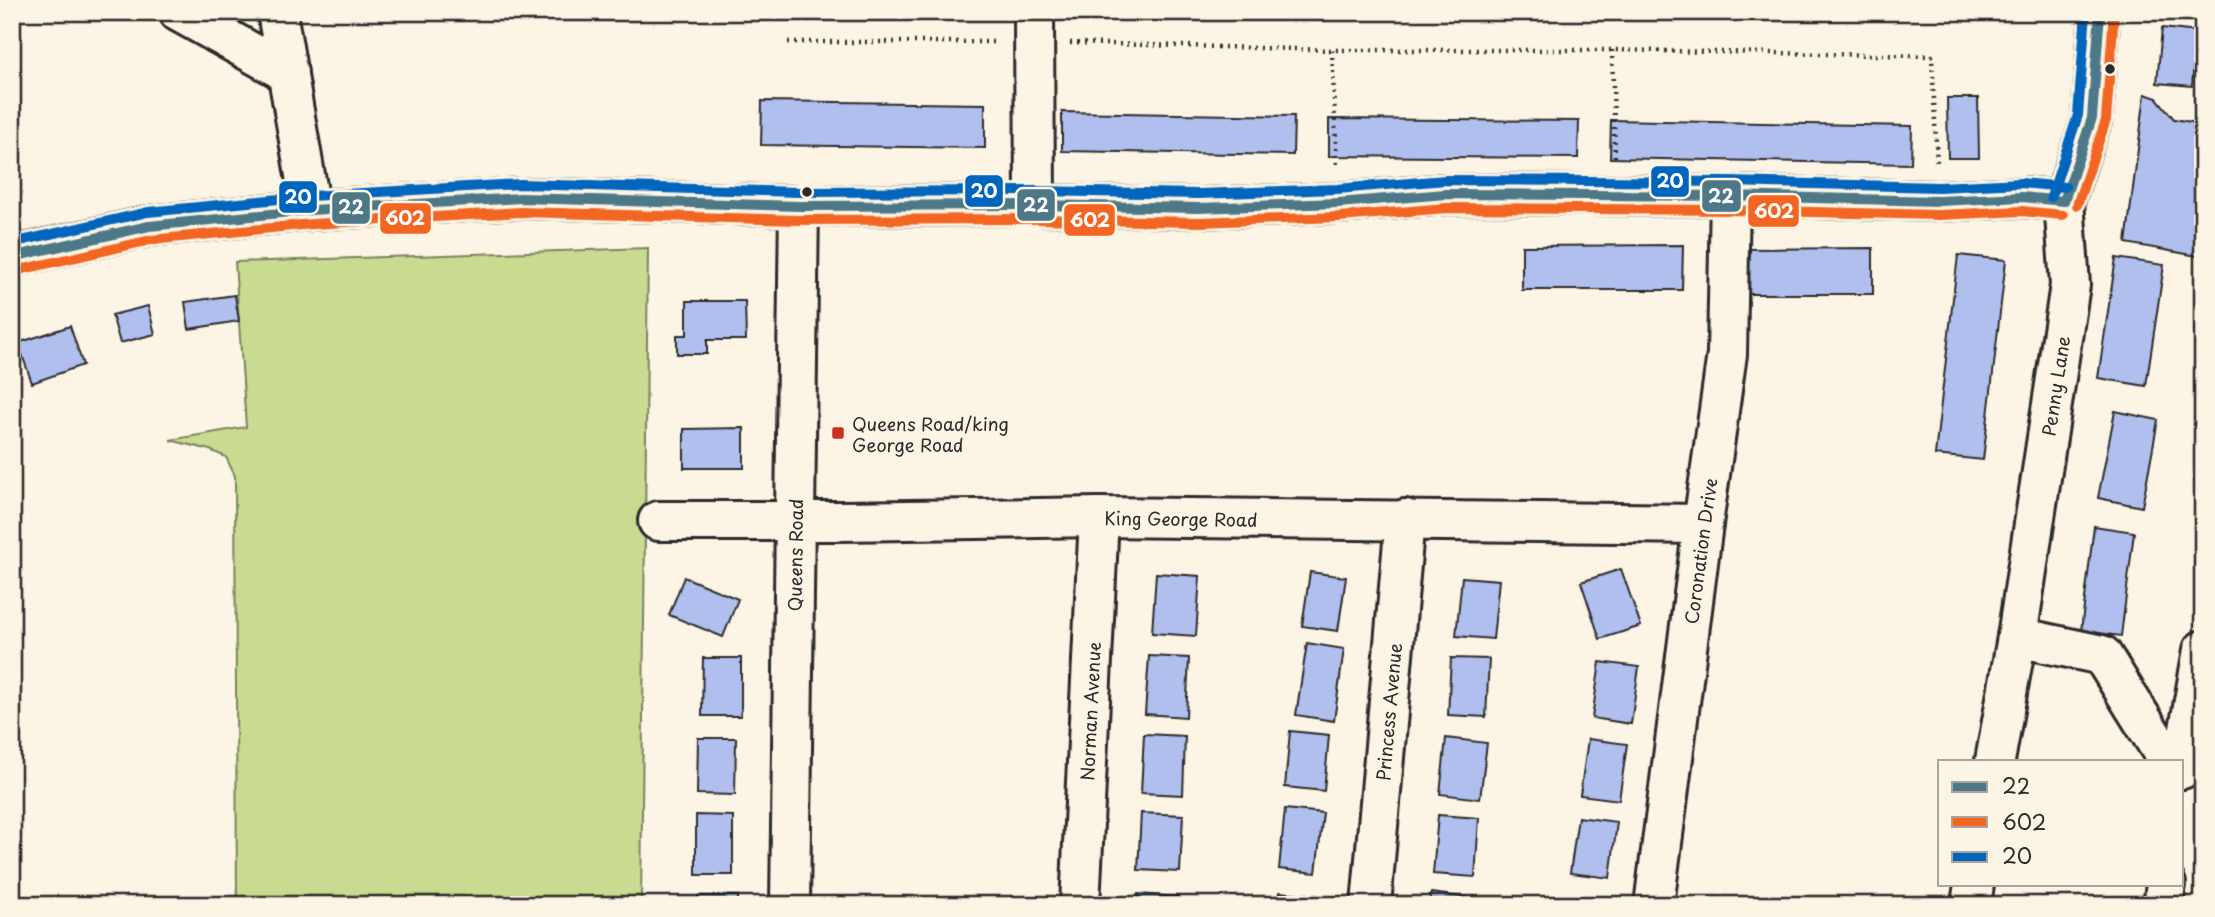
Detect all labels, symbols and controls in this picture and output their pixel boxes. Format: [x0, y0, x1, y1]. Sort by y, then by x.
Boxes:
unlabelled marker [2103, 62, 2117, 76]
line badge: 20 [1650, 165, 1690, 198]
text: 20 [1656, 166, 1684, 194]
line badge: 20 [964, 174, 1004, 208]
text: 20 [970, 176, 998, 204]
line badge: 22 [1701, 179, 1742, 213]
line badge: 20 [278, 180, 318, 214]
text: 22 [1708, 181, 1734, 209]
text: 20 [284, 182, 312, 210]
unlabelled marker [800, 185, 814, 199]
line badge: 22 [1016, 188, 1056, 222]
text: 22 [1023, 190, 1049, 218]
line badge: 22 [331, 191, 371, 225]
text: 22 [338, 192, 364, 220]
line badge: 602 [1747, 194, 1800, 228]
text: 602 [1754, 196, 1794, 224]
line badge: 602 [379, 202, 432, 235]
text: 602 [385, 203, 425, 231]
line badge: 602 [1063, 203, 1116, 237]
text: 602 [1070, 205, 1110, 233]
street label: Penny Lane [2034, 334, 2076, 438]
place label: Queens Road/king George Road [852, 410, 1009, 458]
marker: Queens Road/king George Road [830, 425, 846, 441]
street label: Coronation Drive [1677, 476, 1723, 626]
street label: Queens Road [780, 499, 809, 612]
street label: King George Road [1104, 504, 1258, 532]
street label: Norman Avenue [1073, 641, 1106, 781]
street label: Princess Avenue [1369, 642, 1408, 782]
legend [1938, 760, 2184, 886]
text: 22 [2002, 769, 2030, 801]
text: 602 [2002, 805, 2046, 837]
text: 20 [2002, 839, 2032, 871]

